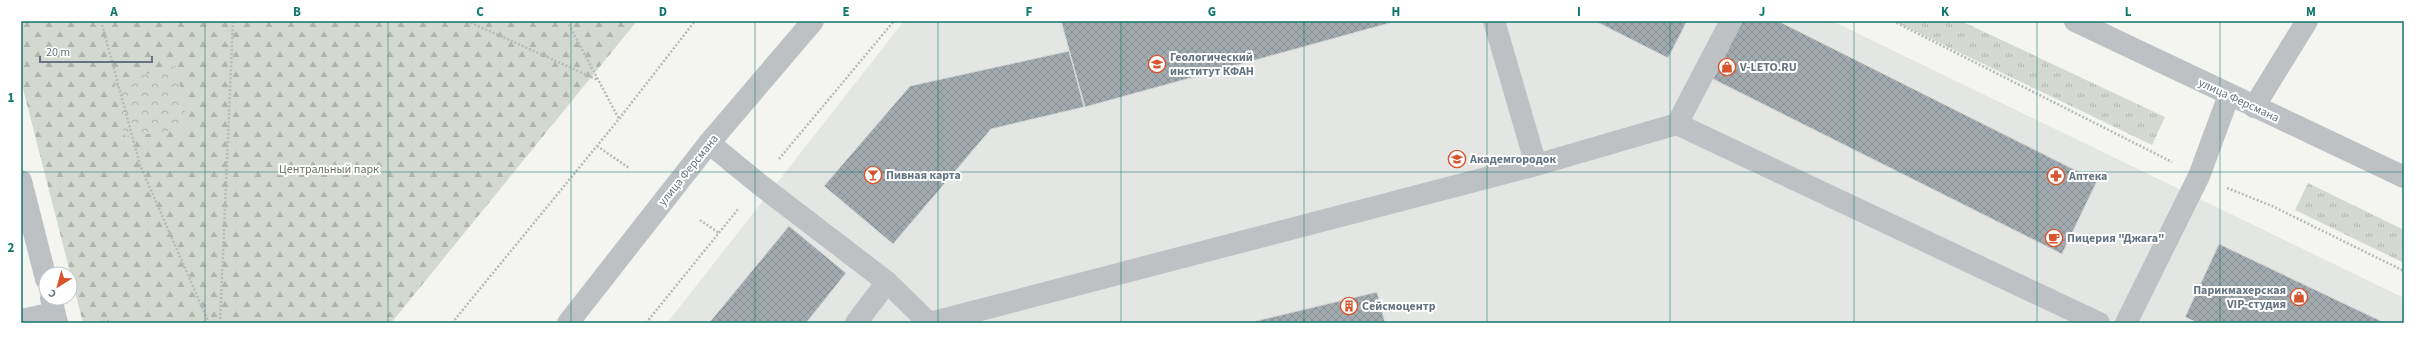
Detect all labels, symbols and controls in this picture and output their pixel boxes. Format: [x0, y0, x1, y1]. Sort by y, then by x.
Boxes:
text: A [109, 3, 118, 21]
text: B [293, 3, 301, 21]
text: C [476, 3, 484, 21]
text: D [659, 3, 667, 21]
text: E [842, 3, 850, 21]
text: F [1026, 3, 1033, 21]
text: G [1208, 3, 1216, 21]
text: H [1392, 3, 1400, 21]
text: I [1577, 3, 1581, 21]
text: J [1759, 3, 1765, 21]
text: K [1941, 3, 1950, 21]
text: L [2125, 3, 2132, 21]
text: M [2306, 3, 2316, 21]
scale bar [40, 38, 152, 64]
text: 20 m [46, 44, 70, 61]
place label: Геологический институт КФАН [1170, 49, 1254, 80]
school or university icon: Геологический институт КФАН [1147, 54, 1167, 74]
shop icon: V-LETO.RU [1717, 57, 1737, 77]
place label: V-LETO.RU [1739, 59, 1797, 76]
street label: улица Ферсмана [2196, 74, 2282, 127]
text: 1 [8, 89, 15, 107]
street label: улица Ферсмана [654, 131, 722, 210]
school or university icon: Академгородок [1447, 149, 1467, 169]
place label: Академгородок [1469, 151, 1556, 168]
park label: Центральный парк [279, 161, 379, 178]
bar icon: Пивная карта [863, 165, 883, 185]
pharmacy icon: Аптека [2046, 166, 2066, 186]
place label: Пивная карта [886, 167, 961, 184]
place label: Аптека [2068, 168, 2107, 185]
cafe icon: Пицерия "Джага" [2044, 228, 2064, 248]
place label: Пицерия "Джага" [2067, 230, 2165, 247]
text: 2 [8, 239, 15, 257]
north arrow [38, 266, 78, 306]
place label: Парикмахерская VIP-студия [2193, 282, 2286, 313]
text: С [45, 285, 59, 302]
shop icon: Парикмахерская VIP-студия [2289, 287, 2309, 307]
building icon: Сейсмоцентр [1339, 296, 1359, 316]
place label: Сейсмоцентр [1362, 298, 1436, 315]

